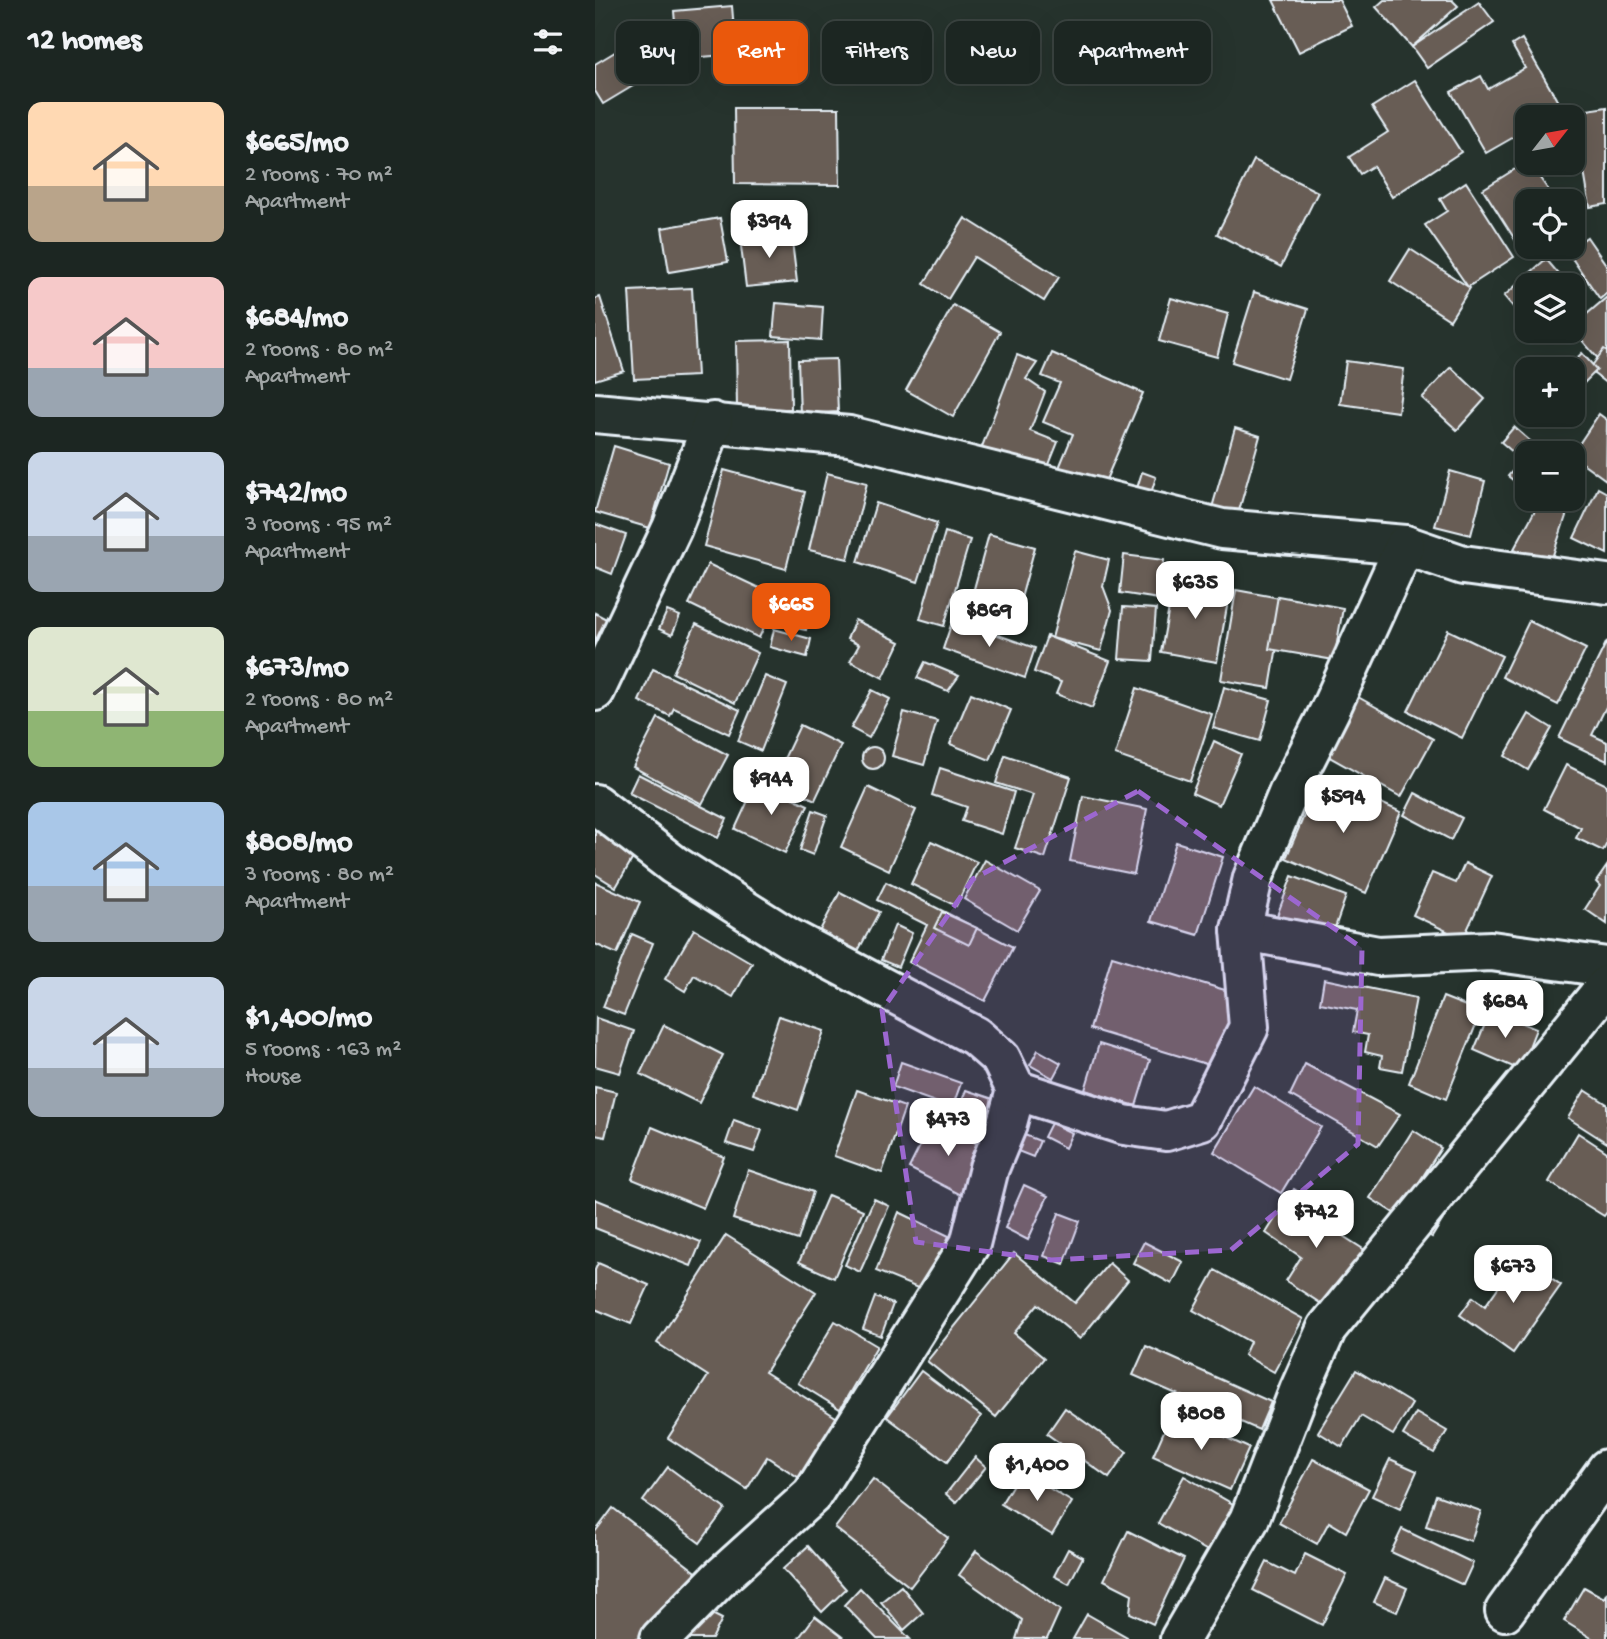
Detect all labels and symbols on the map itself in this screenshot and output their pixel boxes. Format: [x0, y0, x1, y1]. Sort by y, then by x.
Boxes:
north arrow [1515, 105, 1585, 175]
pin: $394 [728, 201, 810, 260]
pin: $635 [1154, 562, 1236, 621]
pin: $665 [750, 584, 832, 643]
pin: $869 [948, 590, 1030, 649]
pin: $944 [730, 758, 812, 817]
pin: $594 [1302, 776, 1384, 835]
pin: $684 [1464, 981, 1546, 1040]
pin: $473 [907, 1098, 989, 1158]
pin: $742 [1275, 1190, 1357, 1250]
pin: $673 [1472, 1246, 1554, 1305]
pin: $808 [1160, 1392, 1242, 1452]
pin: $1,400 [980, 1444, 1094, 1503]

